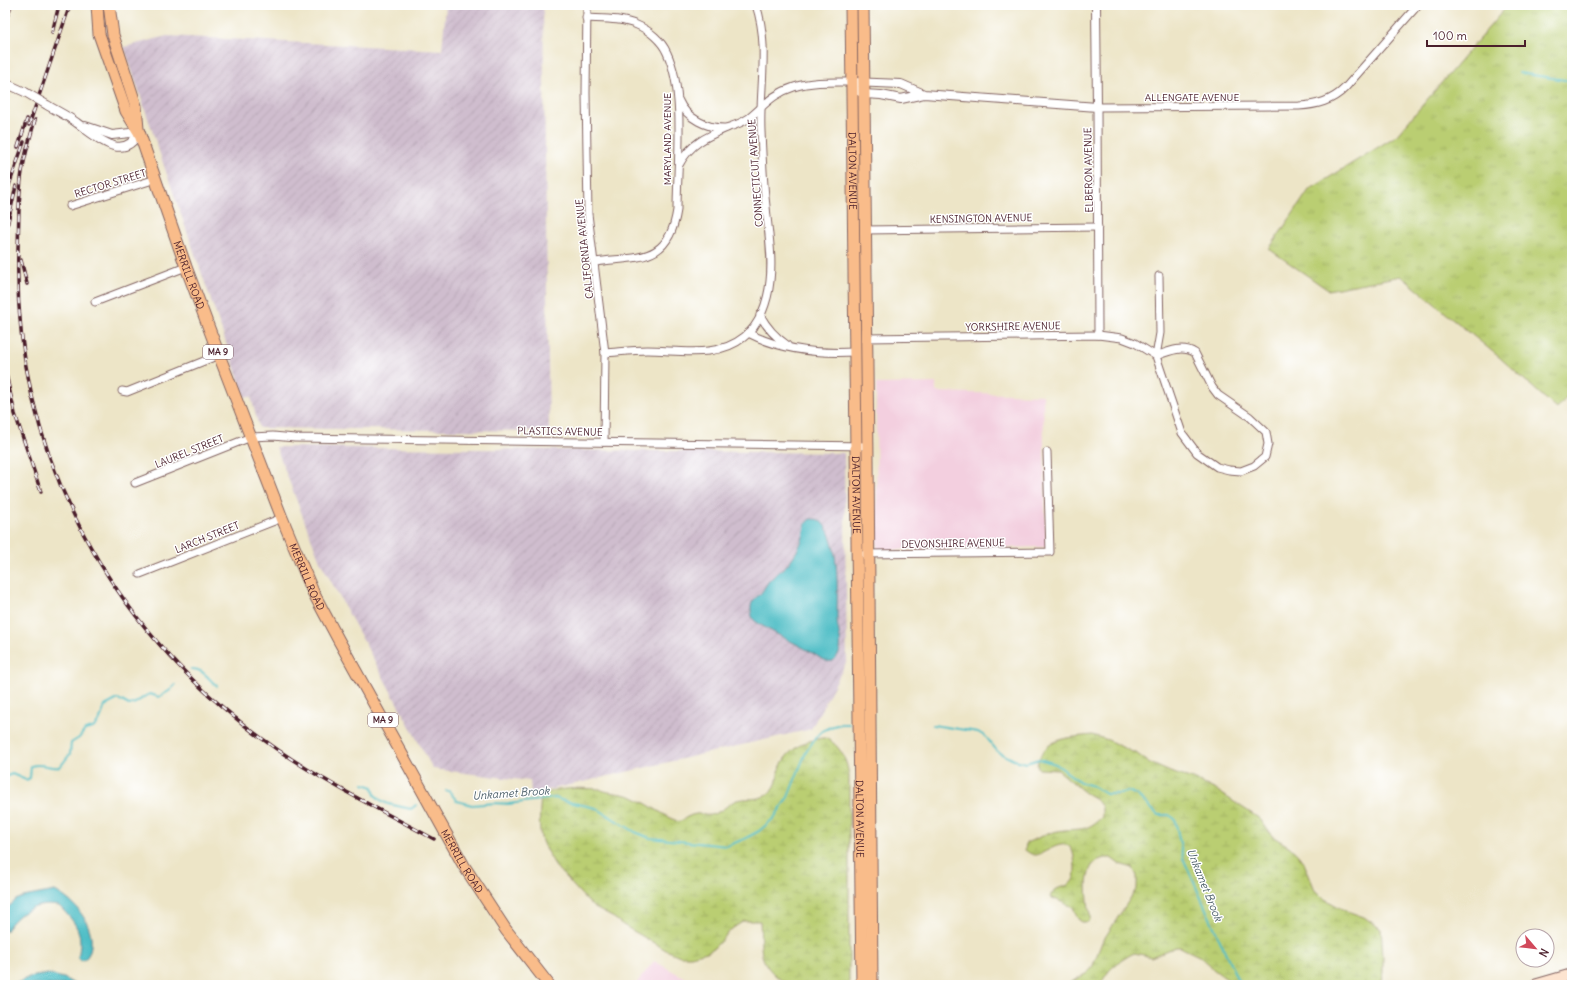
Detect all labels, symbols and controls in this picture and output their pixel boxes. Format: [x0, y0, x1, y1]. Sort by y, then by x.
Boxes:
scale bar [1427, 22, 1525, 48]
text: 100 m [1433, 28, 1467, 43]
street label: ALLENGATE AVENUE [1145, 91, 1239, 104]
street label: MARYLAND AVENUE [661, 93, 674, 185]
street label: CONNECTICUT AVENUE [745, 118, 766, 228]
street label: ELBERON AVENUE [1081, 127, 1096, 213]
street label: DALTON AVENUE [845, 132, 859, 210]
street label: RECTOR STREET [73, 166, 148, 201]
street label: CALIFORNIA AVENUE [573, 198, 596, 300]
street label: KENSINGTON AVENUE [930, 211, 1033, 226]
street label: MERRILL ROAD [170, 239, 207, 311]
street label: YORKSHIRE AVENUE [965, 319, 1061, 334]
road number: MA 9 [203, 345, 233, 359]
street label: PLASTICS AVENUE [517, 424, 603, 439]
street label: LAUREL STREET [153, 432, 225, 471]
street label: DALTON AVENUE [849, 456, 863, 534]
street label: LARCH STREET [173, 519, 241, 556]
street label: DEVONSHIRE AVENUE [901, 536, 1005, 551]
street label: MERRILL ROAD [286, 541, 328, 613]
road number: MA 9 [368, 713, 398, 727]
street label: DALTON AVENUE [853, 780, 867, 858]
water label: Unkamet Brook [472, 783, 551, 803]
street label: MERRILL ROAD [438, 827, 486, 896]
water label: Unkamet Brook [1184, 847, 1226, 925]
north arrow [1515, 928, 1555, 968]
text: N [1536, 946, 1552, 959]

